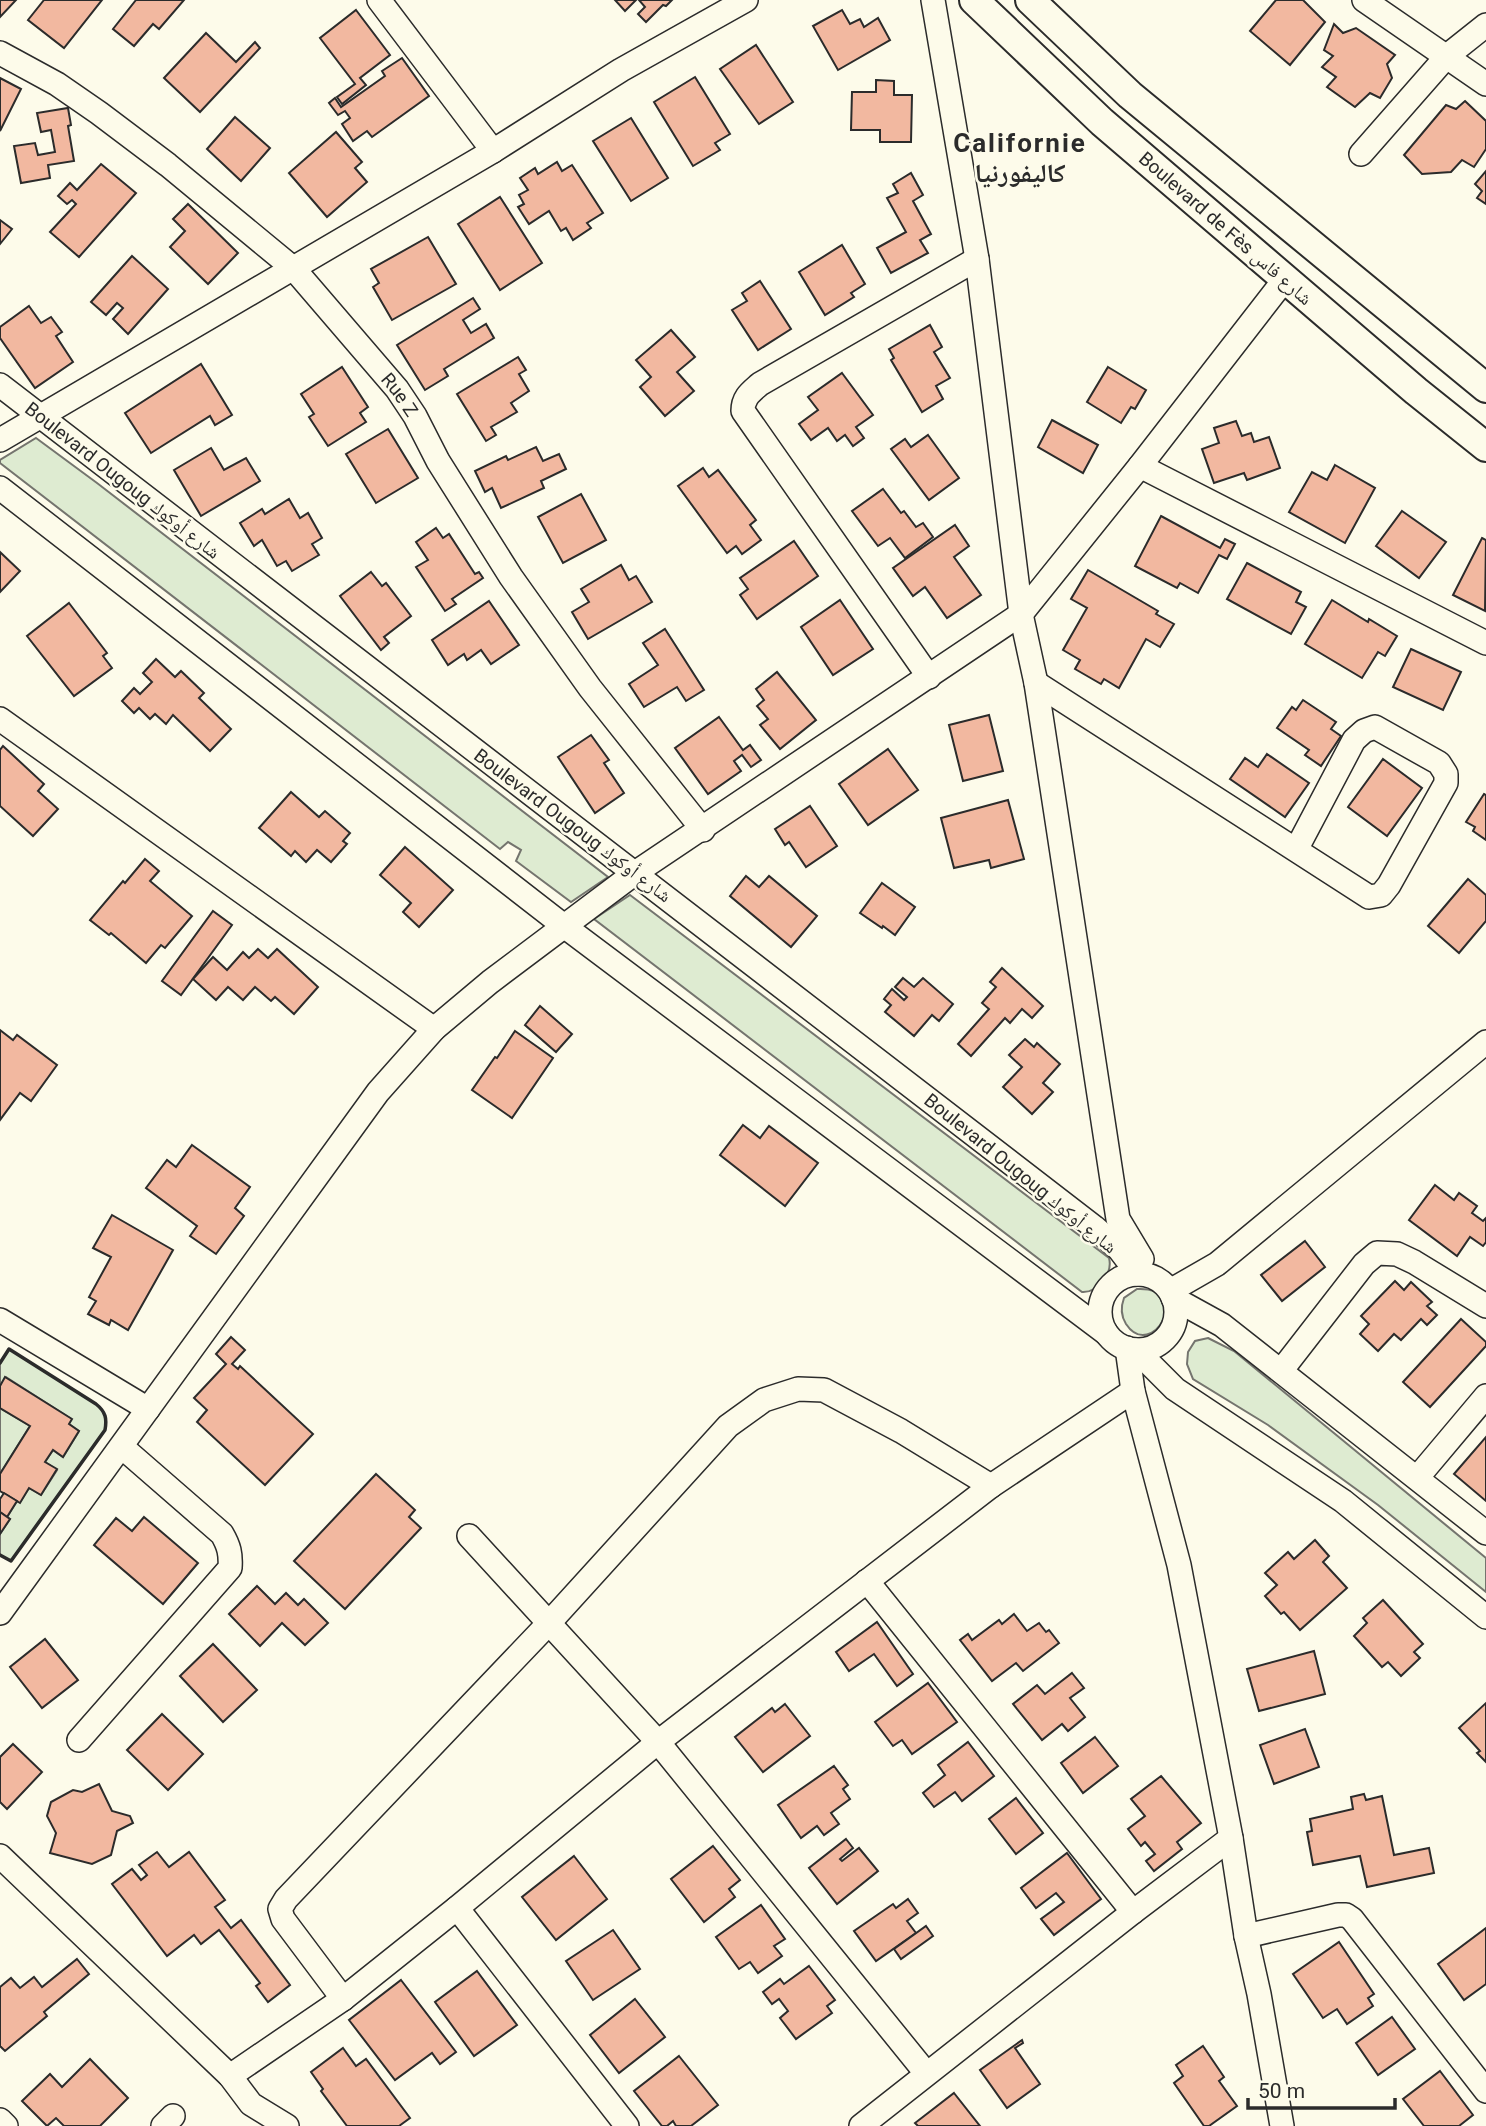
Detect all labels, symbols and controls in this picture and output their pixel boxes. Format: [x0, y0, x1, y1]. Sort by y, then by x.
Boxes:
district label: Californie كاليفورنيا [953, 128, 1087, 188]
street label: Boulevard de Fès شارع فاس [1134, 147, 1317, 310]
street label: Rue Z [376, 368, 423, 421]
street label: Boulevard Ougoug شارع أوكوك [21, 397, 225, 564]
street label: Boulevard Ougoug شارع أوكوك [469, 744, 676, 907]
street label: Boulevard Ougoug شارع أوكوك [920, 1089, 1122, 1258]
scale bar [1248, 2066, 1395, 2110]
text: 50 m [1258, 2079, 1305, 2103]

